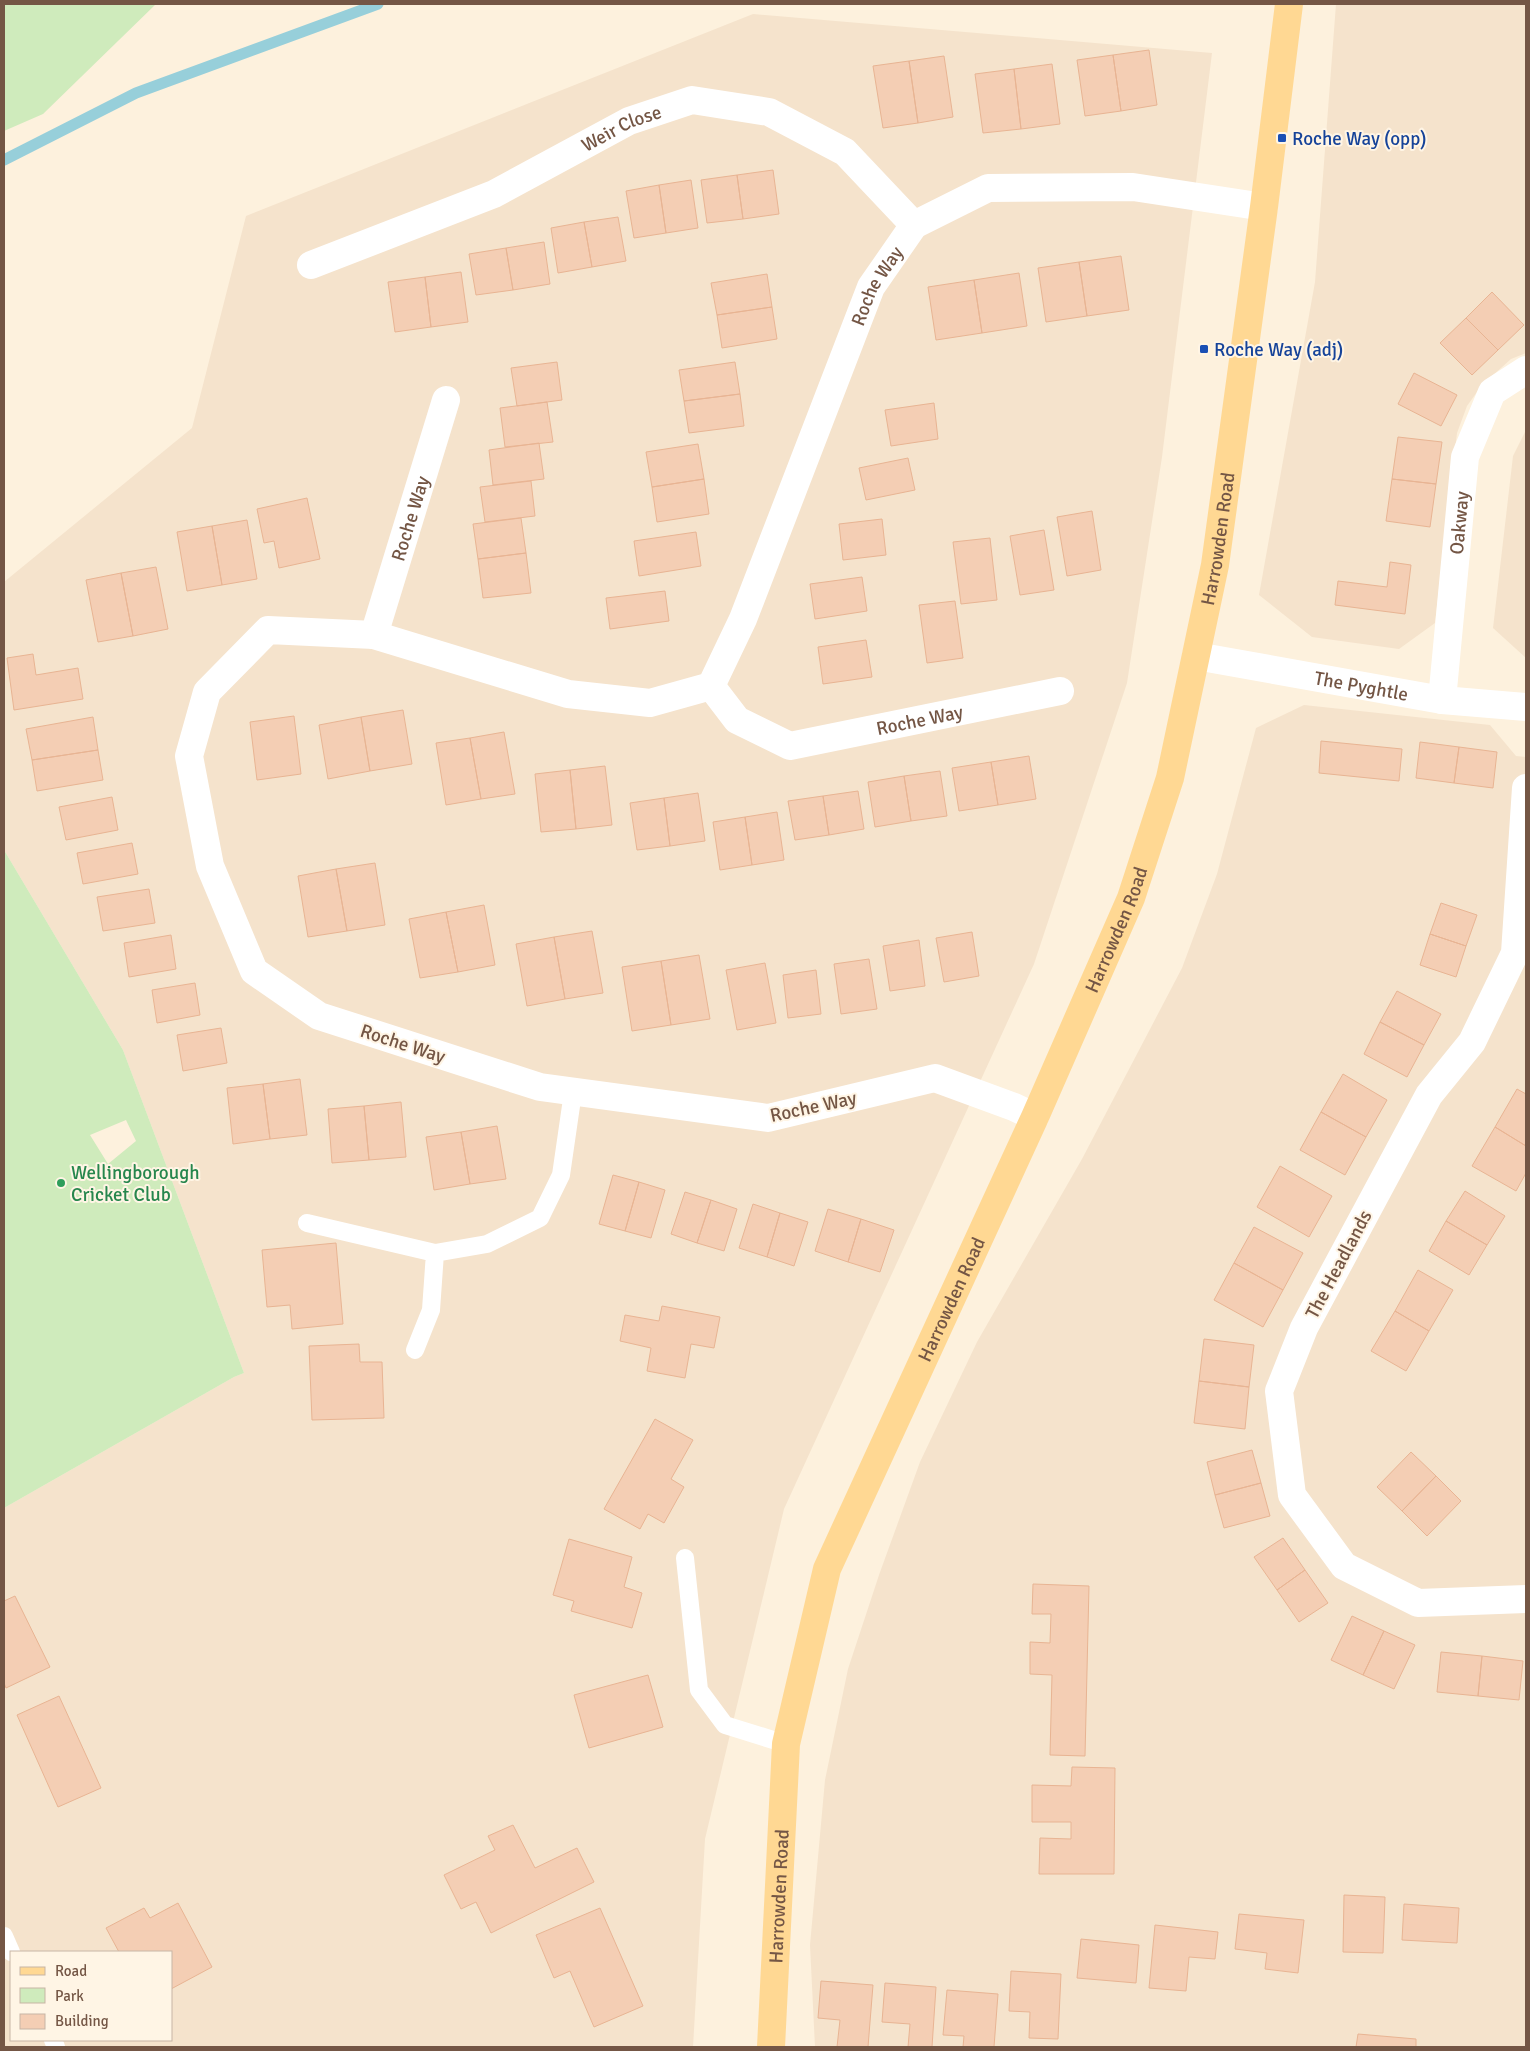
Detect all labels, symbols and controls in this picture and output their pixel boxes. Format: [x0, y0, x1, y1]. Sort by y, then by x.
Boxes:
street label: Weir Close [577, 100, 665, 157]
place label: Roche Way (opp) [1292, 127, 1427, 151]
marker: Roche Way (opp) [1276, 132, 1288, 144]
street label: Roche Way [846, 242, 909, 329]
place label: Roche Way (adj) [1214, 338, 1343, 362]
marker: Roche Way (adj) [1198, 343, 1210, 355]
street label: Harrowden Road [1196, 471, 1241, 608]
street label: Roche Way [386, 473, 435, 564]
street label: Oakway [1445, 490, 1475, 556]
street label: The Pyghtle [1312, 666, 1410, 707]
street label: Roche Way [874, 700, 965, 741]
street label: Harrowden Road [1080, 864, 1153, 997]
street label: Roche Way [357, 1019, 448, 1069]
street label: Roche Way [768, 1086, 859, 1128]
place label: Wellingborough Cricket Club [71, 1161, 200, 1207]
marker: Wellingborough Cricket Club [55, 1177, 67, 1189]
street label: The Headlands [1300, 1206, 1377, 1323]
street label: Harrowden Road [913, 1234, 991, 1366]
street label: Harrowden Road [764, 1829, 795, 1964]
legend [10, 1951, 172, 2041]
text: Road [55, 1962, 87, 1980]
text: Park [55, 1987, 84, 2005]
text: Building [55, 2012, 109, 2030]

